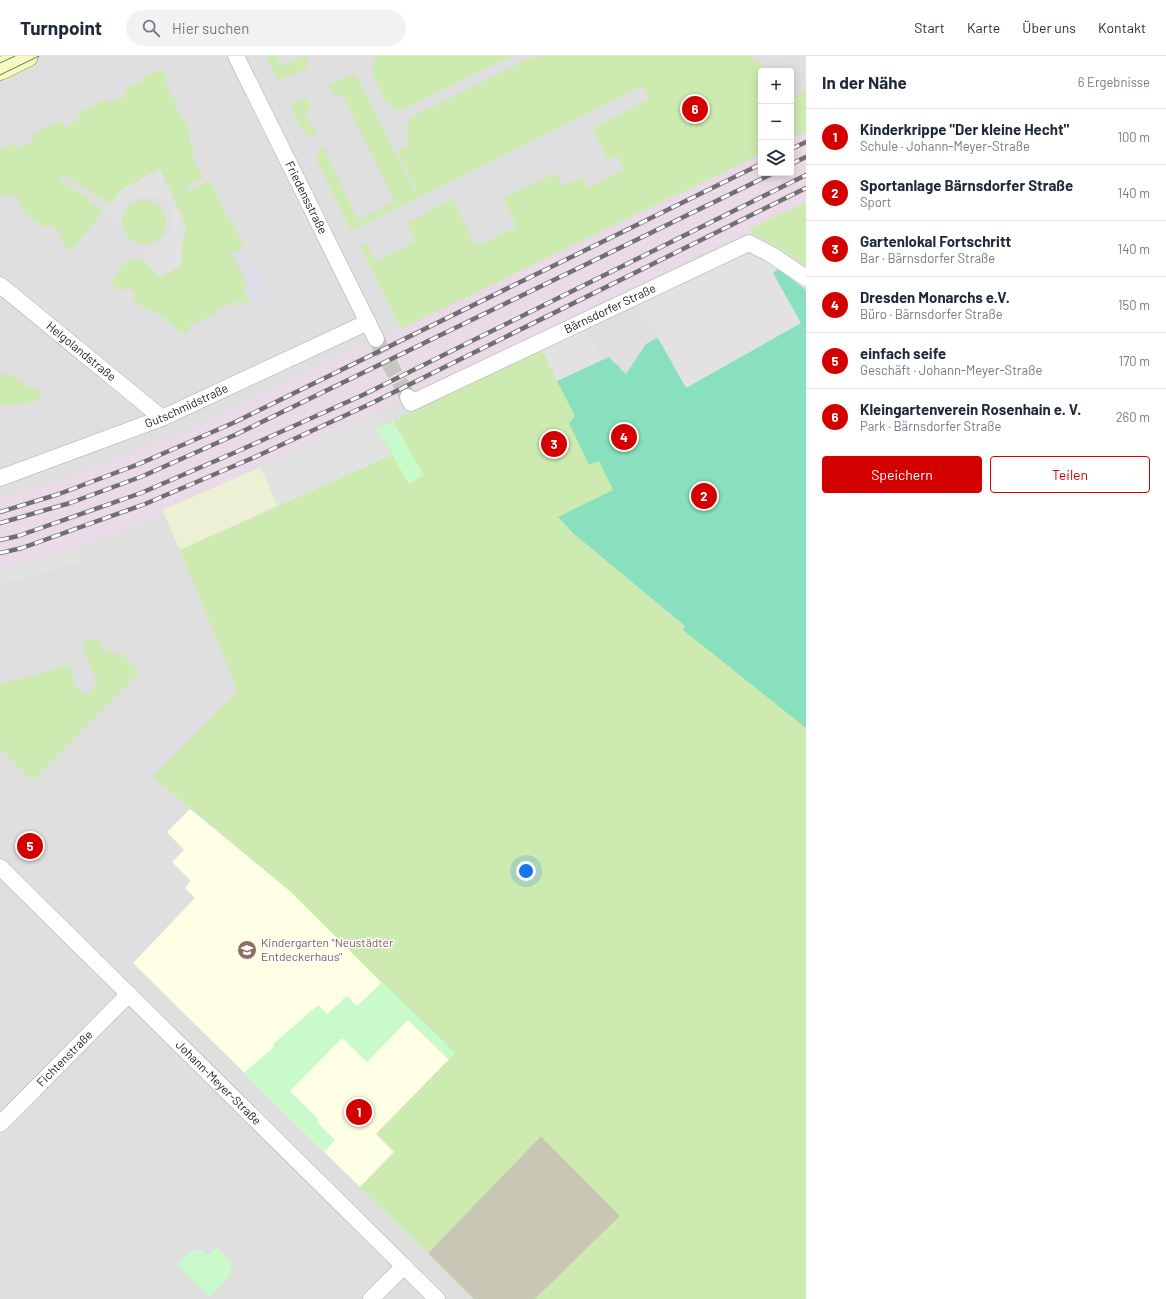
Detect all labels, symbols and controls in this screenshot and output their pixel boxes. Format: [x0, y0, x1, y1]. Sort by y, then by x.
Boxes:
search box [126, 10, 406, 46]
text: Turnpoint [20, 16, 102, 39]
icon: search [140, 17, 162, 39]
text: Hier suchen [172, 19, 249, 37]
text: Start [914, 19, 945, 36]
text: Karte [967, 19, 1000, 36]
text: Über uns [1022, 19, 1076, 36]
text: Kontakt [1098, 19, 1146, 36]
map controls [758, 68, 794, 176]
button: + [758, 68, 794, 104]
text: In der Nähe [822, 72, 907, 92]
text: 6 Ergebnisse [1078, 74, 1150, 90]
pin: 6 [682, 94, 708, 124]
button: − [758, 104, 794, 140]
text: Kinderkrippe "Der kleine Hecht" [860, 120, 1069, 138]
text: 1 [833, 129, 837, 145]
text: 100 m [1117, 129, 1150, 145]
text: Schule · Johann-Meyer-Straße [860, 138, 1030, 154]
button: layers [758, 140, 794, 176]
street label: Friedensstraße [283, 159, 331, 236]
text: Sportanlage Bärnsdorfer Straße [860, 176, 1073, 194]
text: 2 [831, 185, 839, 201]
text: 140 m [1118, 185, 1150, 201]
text: Sport [860, 194, 891, 210]
text: Gartenlokal Fortschritt [860, 232, 1011, 250]
text: 3 [831, 241, 839, 257]
text: 140 m [1118, 241, 1150, 257]
text: Bar · Bärnsdorfer Straße [860, 250, 995, 266]
street label: Bärnsdorfer Straße [562, 280, 658, 336]
text: Dresden Monarchs e.V. [860, 288, 1010, 306]
text: 4 [831, 297, 839, 313]
text: 150 m [1118, 297, 1150, 313]
text: Büro · Bärnsdorfer Straße [860, 306, 1003, 322]
street label: Helgolandstraße [44, 318, 119, 383]
text: einfach seife [860, 344, 946, 362]
text: 5 [831, 353, 839, 369]
text: 170 m [1119, 353, 1150, 369]
text: Geschäft · Johann-Meyer-Straße [860, 362, 1042, 378]
street label: Gutschmidstraße [143, 380, 230, 430]
text: Kleingartenverein Rosenhain e. V. [860, 400, 1081, 418]
text: 6 [832, 409, 838, 425]
text: 260 m [1116, 409, 1150, 425]
text: Park · Bärnsdorfer Straße [860, 418, 1001, 434]
pin: 4 [611, 422, 637, 452]
pin: 3 [541, 429, 567, 459]
button: Speichern [822, 456, 982, 493]
button: Teilen [990, 456, 1150, 493]
pin: 2 [691, 481, 717, 511]
pin: 5 [17, 831, 43, 861]
your location [516, 861, 536, 881]
place label: Kindergarten "Neustädter Entdeckerhaus" [261, 935, 394, 963]
school or university icon: Kindergarten "Neustädter Entdeckerhaus" [236, 939, 258, 961]
street label: Fichtenstraße [33, 1027, 95, 1089]
street label: Johann-Meyer-Straße [173, 1037, 265, 1127]
pin: 1 [346, 1097, 372, 1127]

